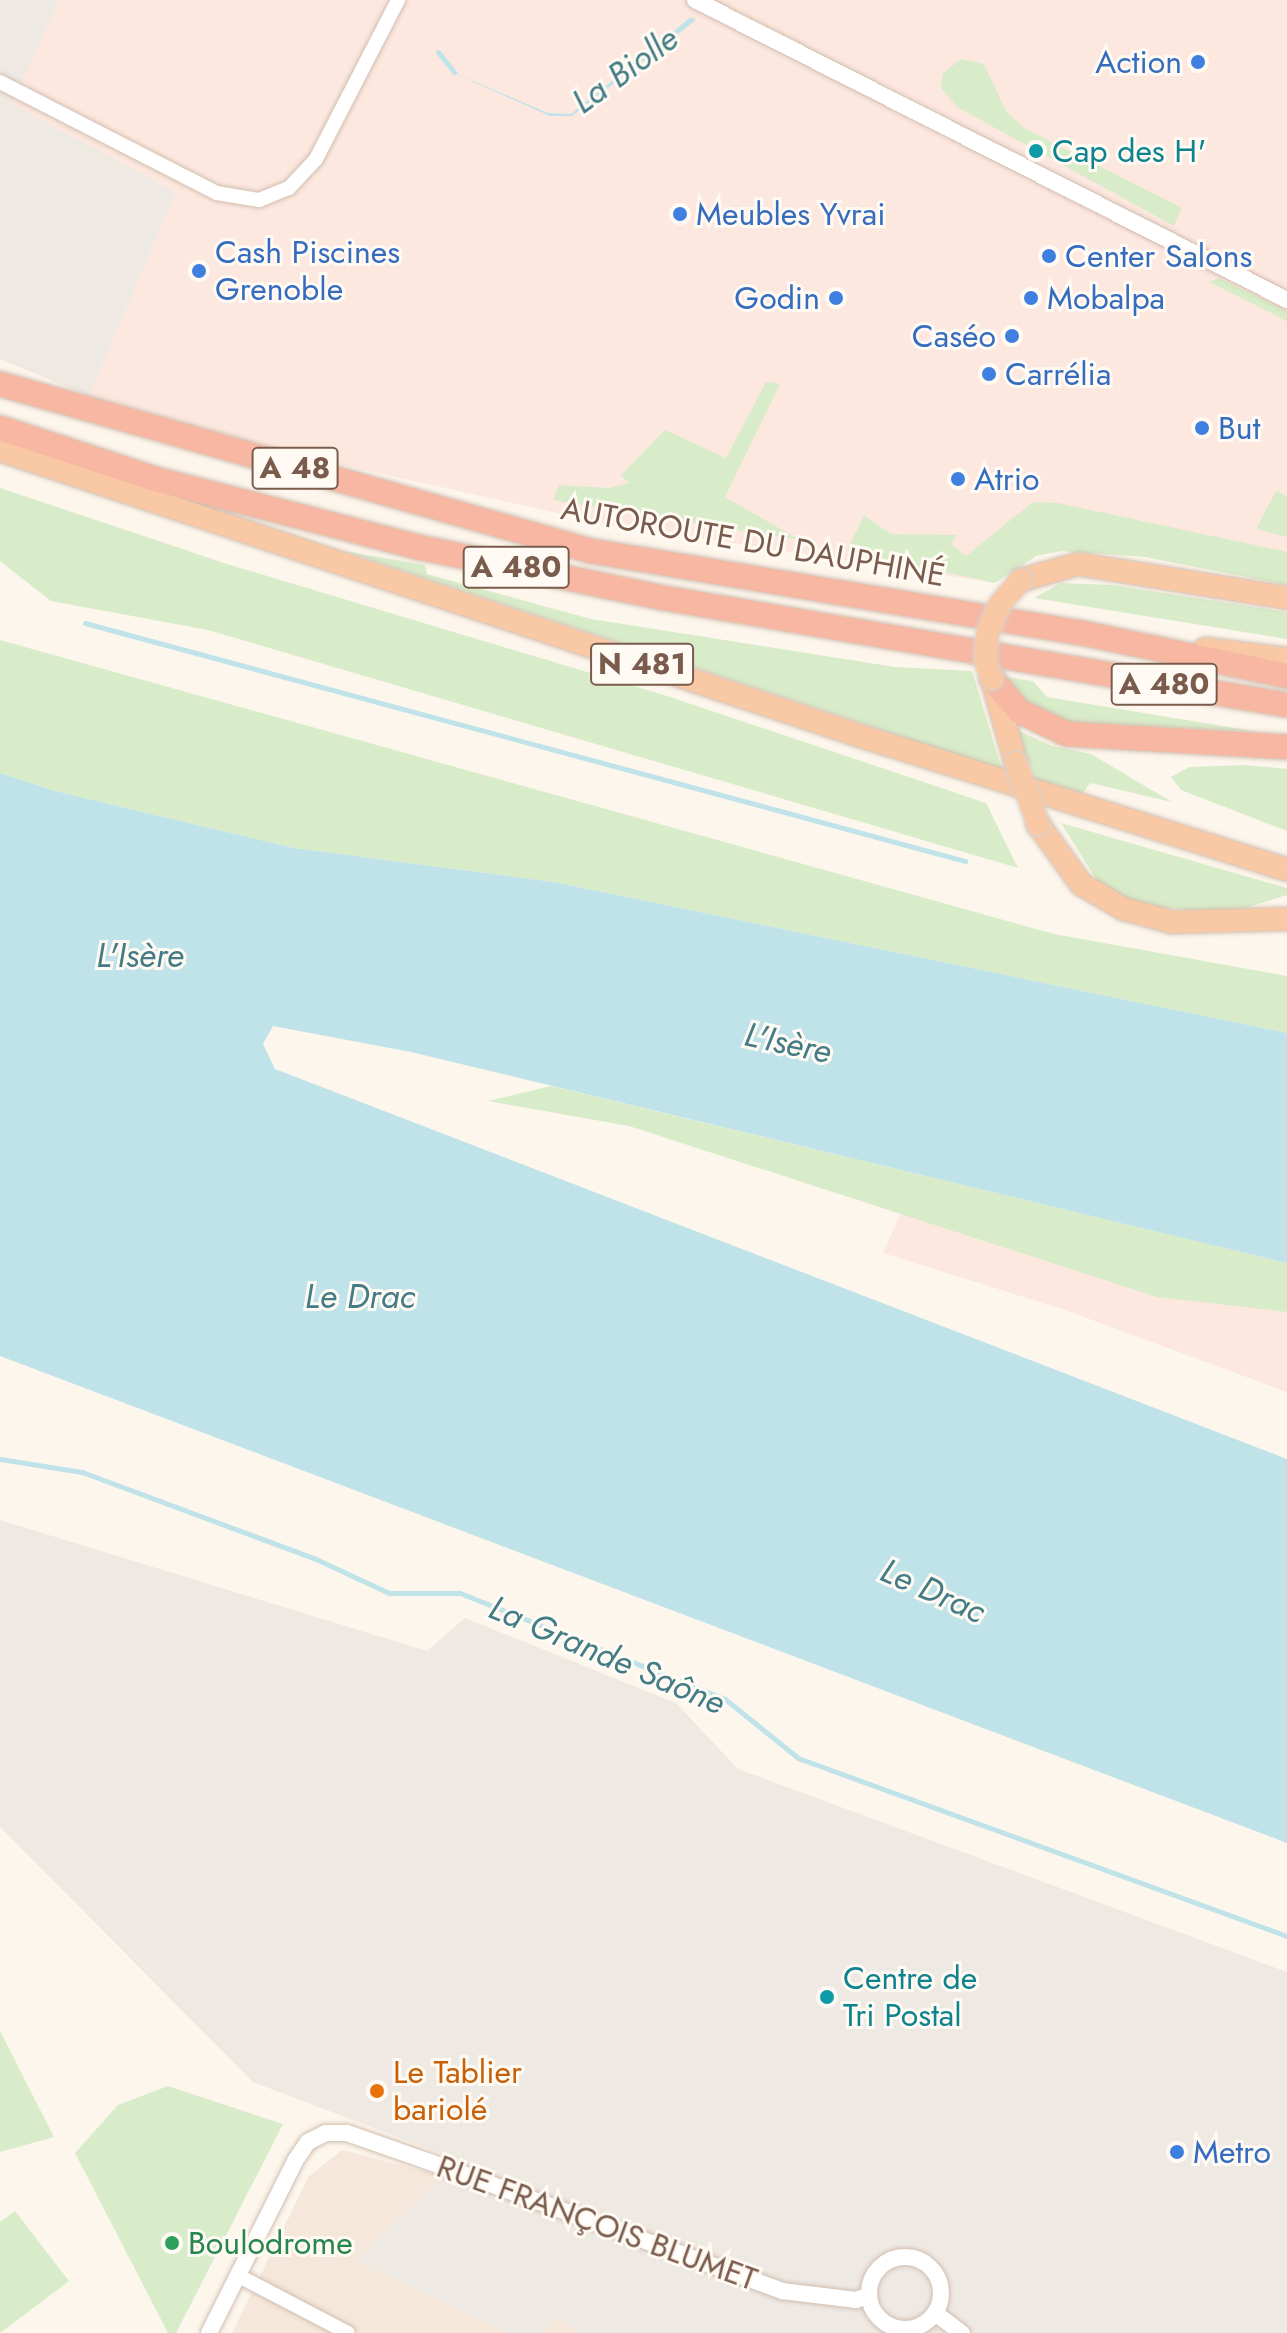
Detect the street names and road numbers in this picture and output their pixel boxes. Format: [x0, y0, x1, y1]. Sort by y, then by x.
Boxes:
road number: A 48 [251, 442, 339, 494]
street label: AUTOROUTE DU DAUPHINÉ [558, 489, 948, 595]
road number: A 480 [462, 541, 570, 593]
road number: N 481 [590, 638, 694, 690]
road number: A 480 [1110, 658, 1218, 710]
street label: RUE FRANÇOIS BLUMET [432, 2147, 762, 2299]

